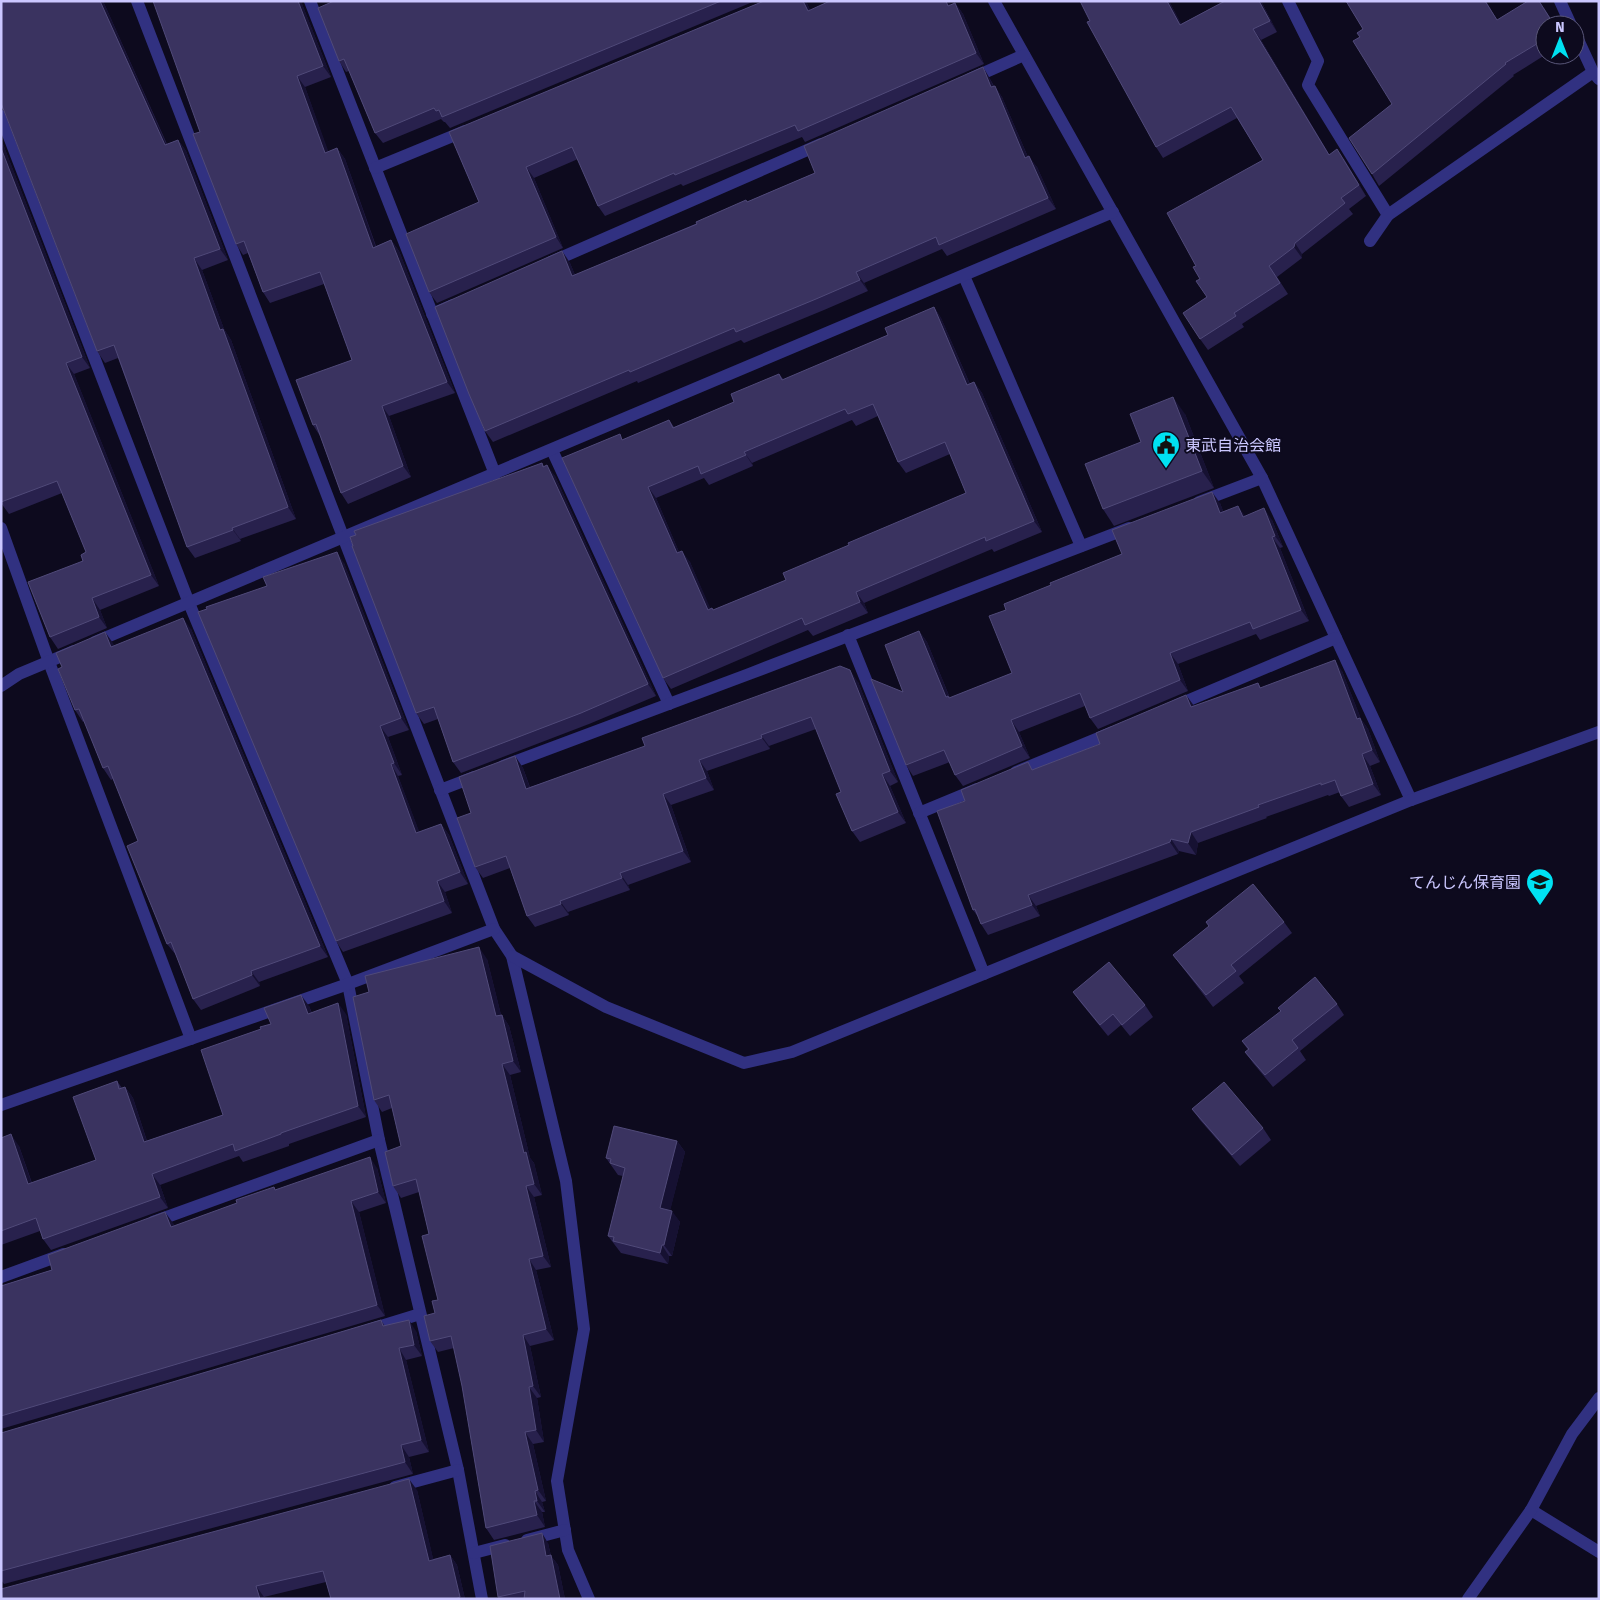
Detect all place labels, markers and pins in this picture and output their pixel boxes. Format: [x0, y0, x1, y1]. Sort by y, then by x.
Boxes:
public building icon: 東武自治会館 [1151, 430, 1181, 469]
place label: 東武自治会館 [1185, 436, 1281, 455]
school or university icon: てんじん保育園 [1525, 867, 1555, 906]
place label: てんじん保育園 [1409, 873, 1521, 892]

